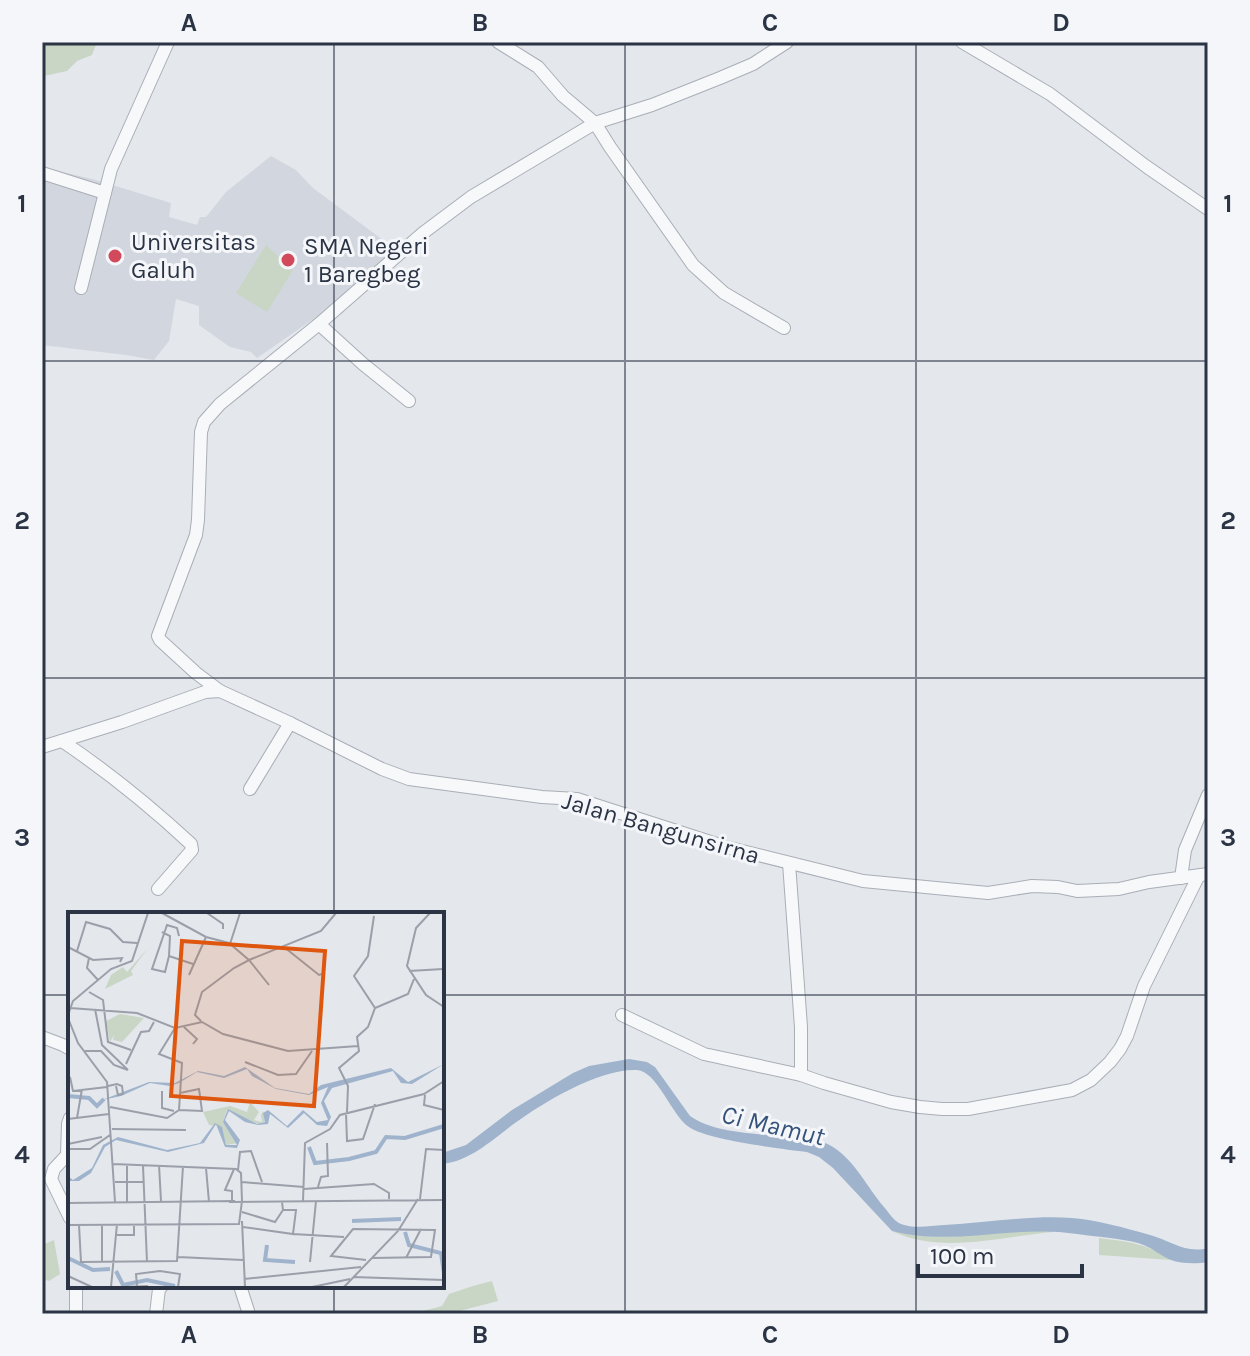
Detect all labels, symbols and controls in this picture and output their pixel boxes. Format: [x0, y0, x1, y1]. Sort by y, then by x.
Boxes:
text: A [181, 7, 197, 38]
text: B [472, 7, 488, 38]
text: C [762, 7, 778, 38]
text: D [1052, 7, 1070, 38]
text: 1 [17, 188, 27, 219]
text: 1 [1223, 188, 1233, 219]
place label: Universitas Galuh [131, 228, 256, 284]
place label: SMA Negeri 1 Baregbeg [304, 232, 429, 288]
marker: Universitas Galuh [106, 247, 124, 265]
marker: SMA Negeri 1 Baregbeg [279, 251, 297, 269]
text: 2 [14, 505, 30, 536]
text: 2 [1220, 505, 1236, 536]
street label: Jalan Bangunsirna [559, 786, 763, 870]
text: 3 [14, 822, 30, 853]
text: 3 [1220, 822, 1236, 853]
inset map [68, 912, 444, 1288]
water label: Ci Mamut [718, 1099, 829, 1153]
text: 4 [14, 1139, 30, 1170]
text: 4 [1220, 1139, 1236, 1170]
scale bar [918, 1228, 1082, 1278]
text: 100 m [930, 1242, 995, 1270]
text: A [181, 1319, 197, 1350]
text: B [472, 1319, 488, 1350]
text: C [762, 1319, 778, 1350]
text: D [1052, 1319, 1070, 1350]

